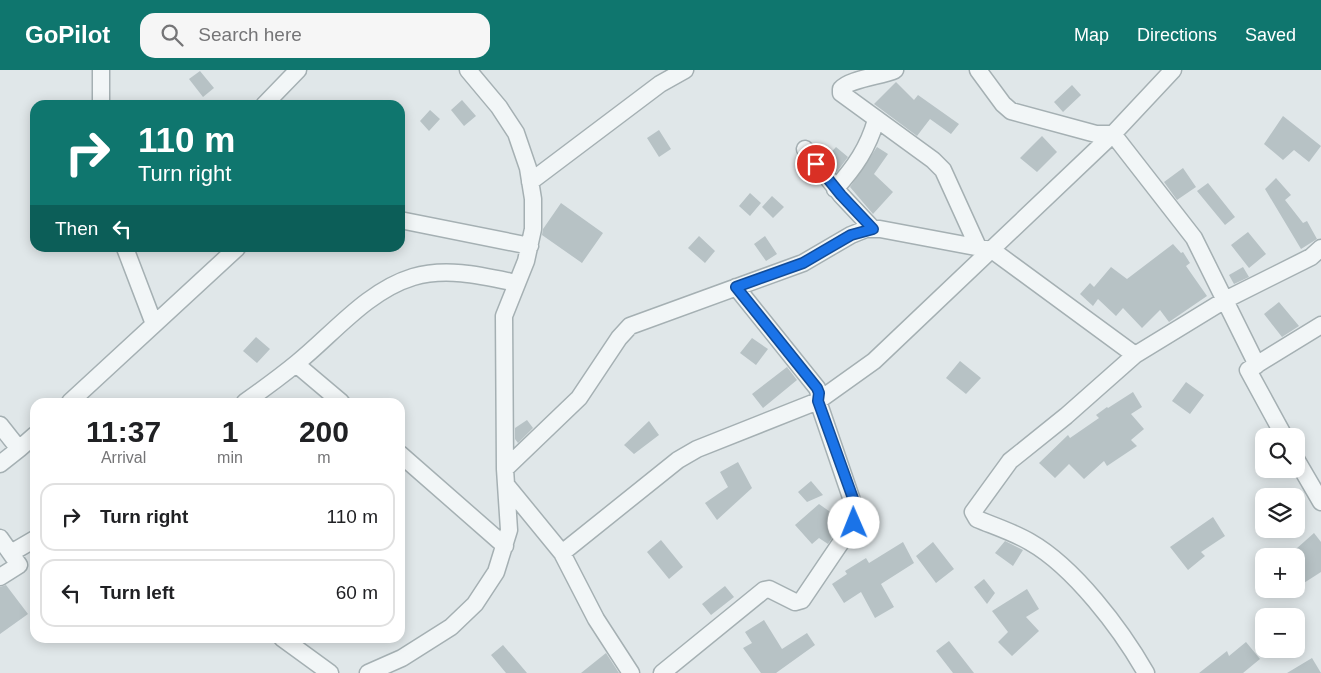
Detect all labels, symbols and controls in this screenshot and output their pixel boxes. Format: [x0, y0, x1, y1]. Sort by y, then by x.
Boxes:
search box [140, 13, 490, 58]
text: GoPilot [25, 21, 110, 48]
icon: search [158, 21, 186, 49]
text: Search here [198, 24, 302, 45]
text: Map [1074, 25, 1109, 45]
text: Directions [1137, 25, 1217, 45]
text: Saved [1245, 25, 1296, 45]
icon: right [55, 120, 120, 185]
text: 110 m [138, 120, 235, 159]
pin [795, 143, 837, 185]
icon: arrive [802, 150, 830, 178]
text: Turn right [138, 161, 231, 186]
icon: left [108, 215, 136, 243]
text: Then [55, 218, 98, 239]
text: 11:37 [86, 415, 161, 448]
text: 1 [222, 415, 238, 448]
text: 200 [299, 415, 349, 448]
map controls [1255, 428, 1305, 658]
button: search [1255, 428, 1305, 478]
text: Arrival [101, 449, 146, 466]
text: min [217, 449, 243, 466]
text: m [317, 449, 331, 466]
button: layers [1255, 488, 1305, 538]
position arrow [827, 496, 879, 548]
icon: right [57, 503, 85, 531]
text: Turn right [100, 506, 188, 527]
text: 110 m [327, 506, 378, 527]
button: + [1255, 548, 1305, 598]
icon: left [57, 579, 85, 607]
text: Turn left [100, 582, 175, 603]
text: 60 m [336, 582, 378, 603]
button: − [1255, 608, 1305, 658]

